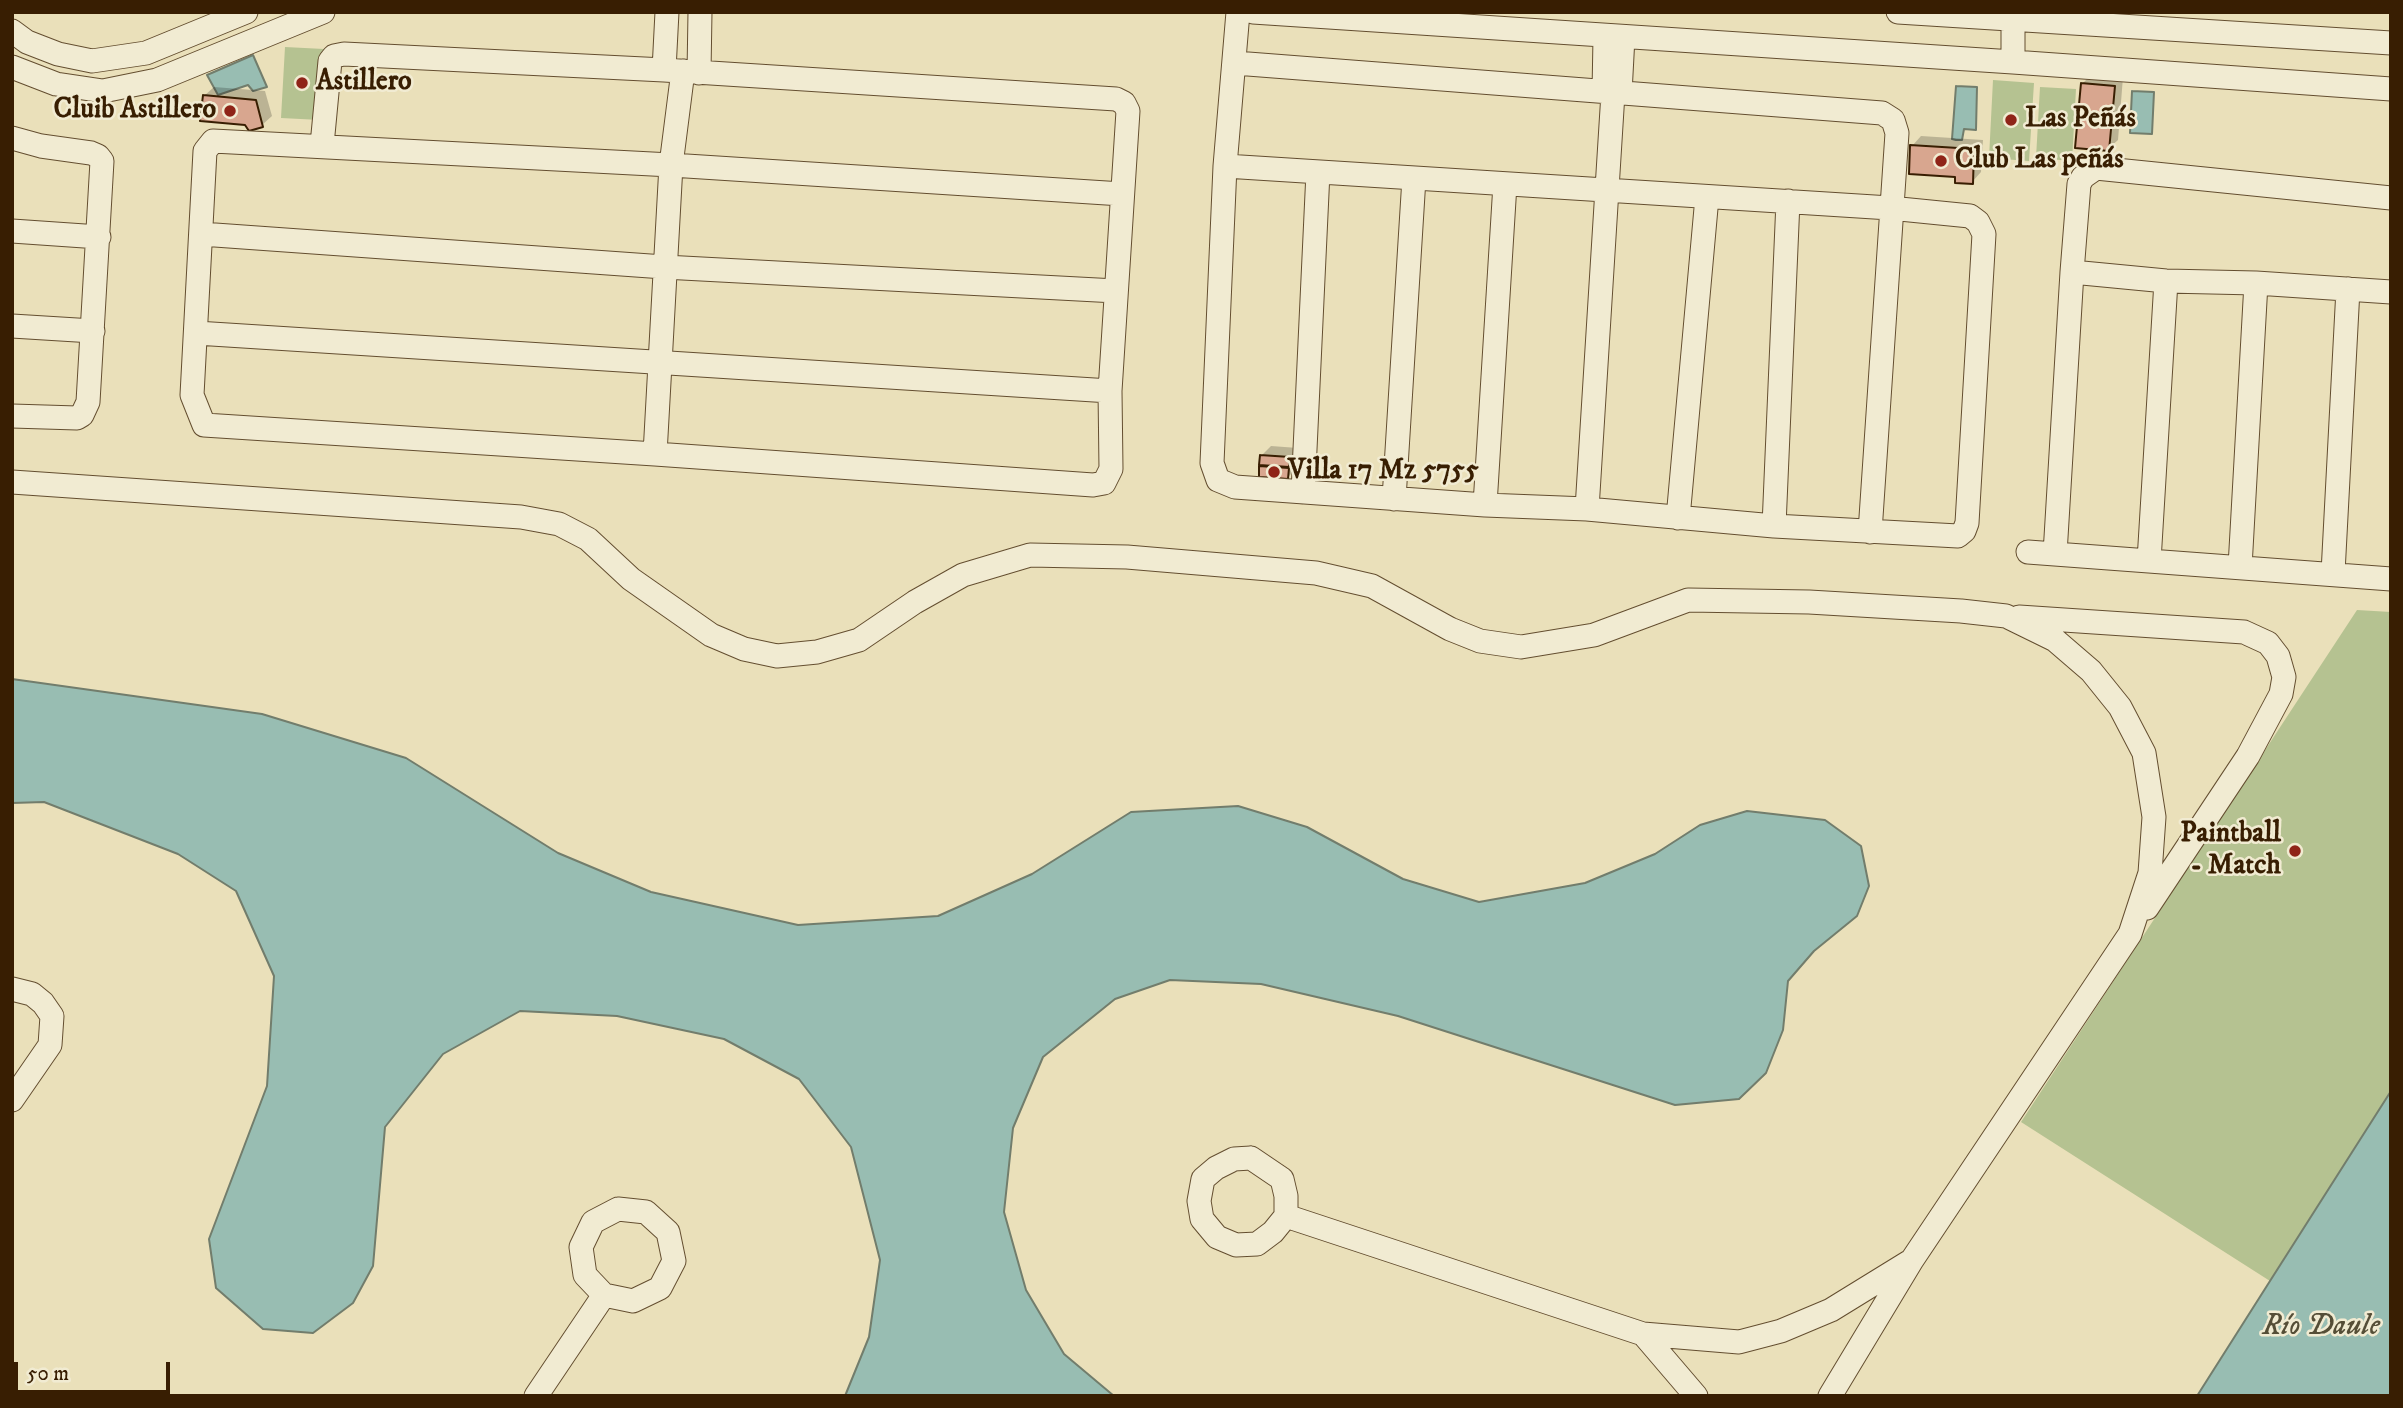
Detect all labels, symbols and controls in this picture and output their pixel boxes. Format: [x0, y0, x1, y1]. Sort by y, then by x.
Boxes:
place label: Astillero [316, 66, 412, 100]
marker: Astillero [294, 75, 310, 91]
place label: Cluib Astillero [53, 94, 216, 128]
marker: Cluib Astillero [222, 103, 238, 119]
place label: Las Peñás [2025, 103, 2136, 137]
marker: Las Peñás [2003, 112, 2019, 128]
place label: Club Las peñás [1955, 144, 2124, 178]
marker: Club Las peñás [1933, 153, 1949, 169]
place label: Villa 17 Mz 5755 [1288, 455, 1479, 489]
marker: Villa 17 Mz 5755 [1266, 464, 1282, 480]
place label: Paintball - Match [2180, 818, 2281, 884]
marker: Paintball - Match [2287, 843, 2303, 859]
water label: Río Daule [2262, 1310, 2380, 1346]
scale bar [18, 1348, 173, 1392]
text: 50 m [27, 1361, 69, 1387]

